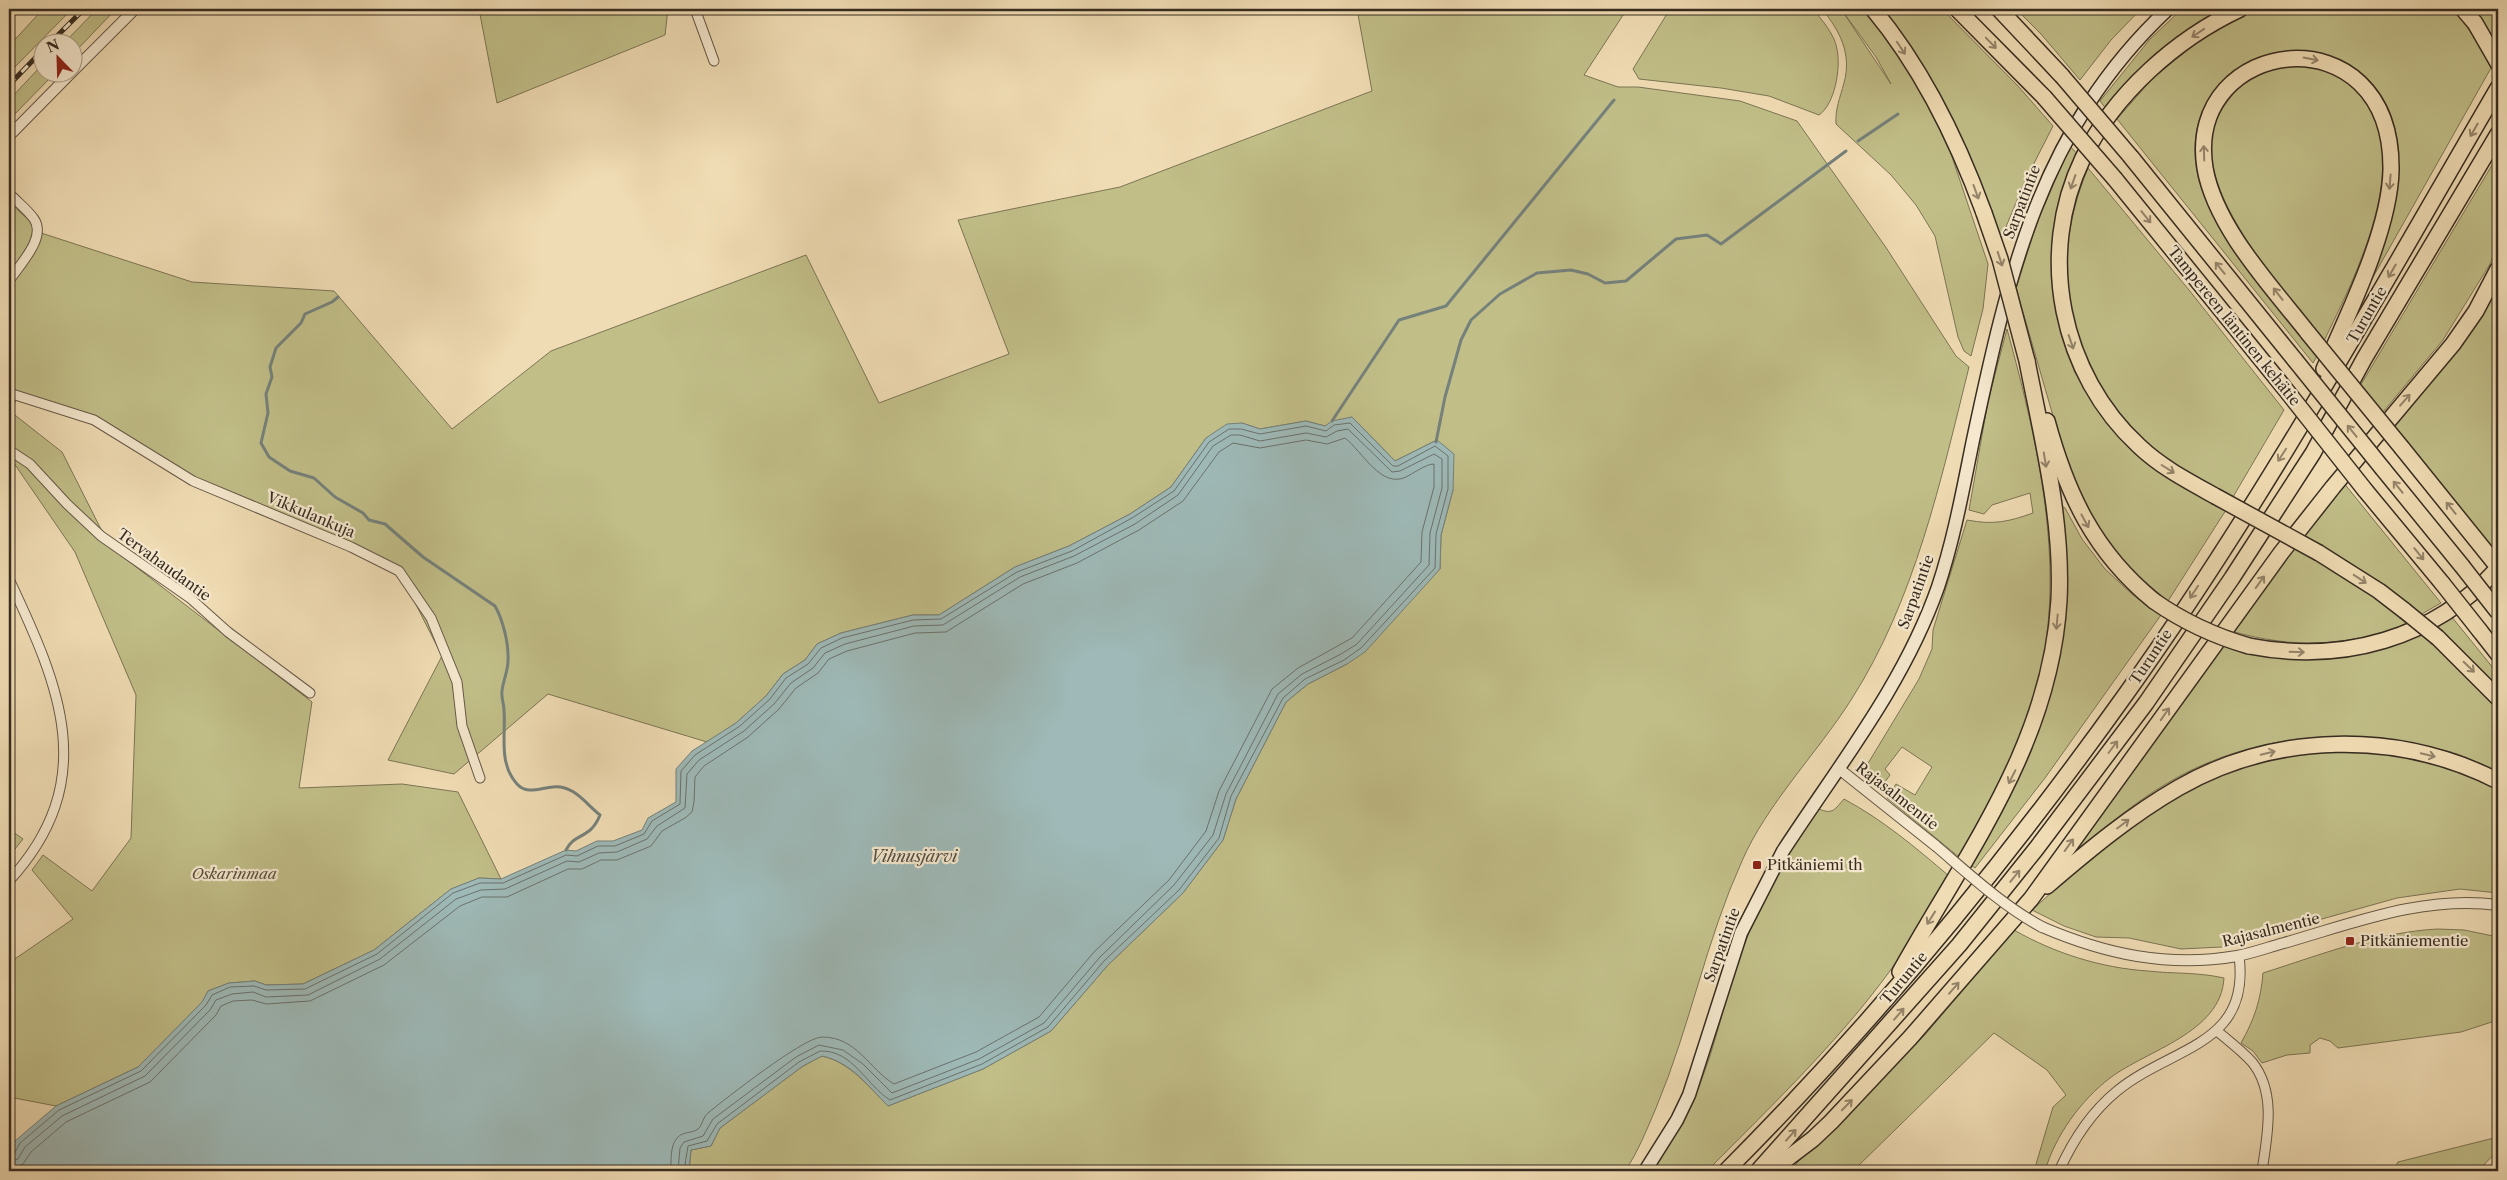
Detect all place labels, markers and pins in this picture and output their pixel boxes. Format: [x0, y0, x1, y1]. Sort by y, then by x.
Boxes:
place label: Pitkäniemi th [1767, 855, 1863, 874]
marker: Pitkäniemi th [1751, 859, 1763, 871]
place label: Pitkäniementie [2360, 931, 2468, 950]
marker: Pitkäniementie [2344, 935, 2356, 947]

